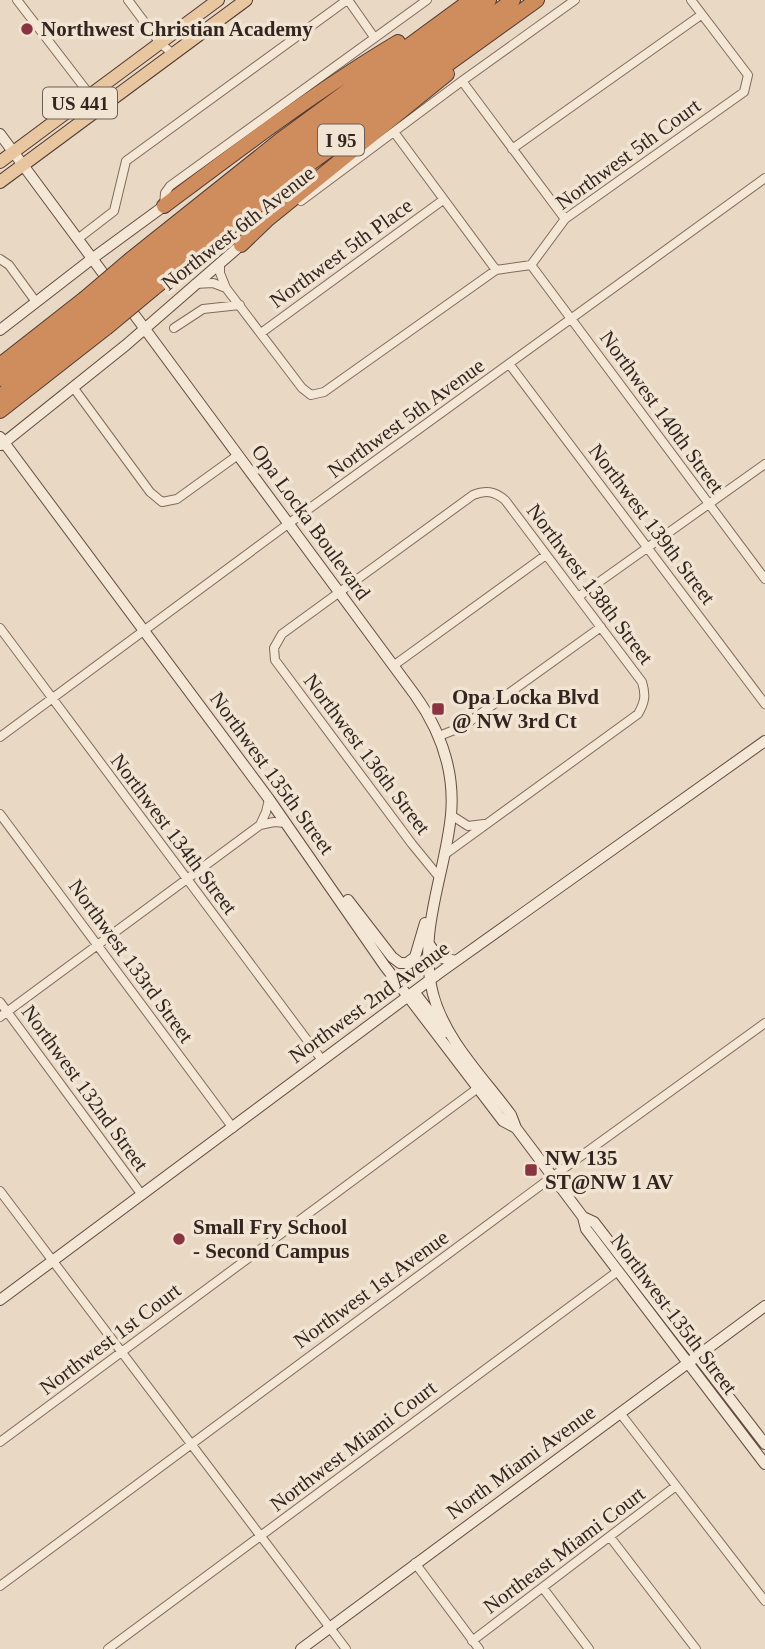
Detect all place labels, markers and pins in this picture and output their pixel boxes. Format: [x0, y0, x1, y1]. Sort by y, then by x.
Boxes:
place label: Northwest Christian Academy [41, 17, 313, 41]
marker: Northwest Christian Academy [19, 21, 35, 37]
place label: Opa Locka Blvd @ NW 3rd Ct [452, 685, 599, 733]
marker: Opa Locka Blvd @ NW 3rd Ct [430, 701, 446, 717]
place label: NW 135 ST@NW 1 AV [545, 1146, 673, 1194]
marker: NW 135 ST@NW 1 AV [523, 1162, 539, 1178]
place label: Small Fry School - Second Campus [193, 1215, 349, 1263]
marker: Small Fry School - Second Campus [171, 1231, 187, 1247]

